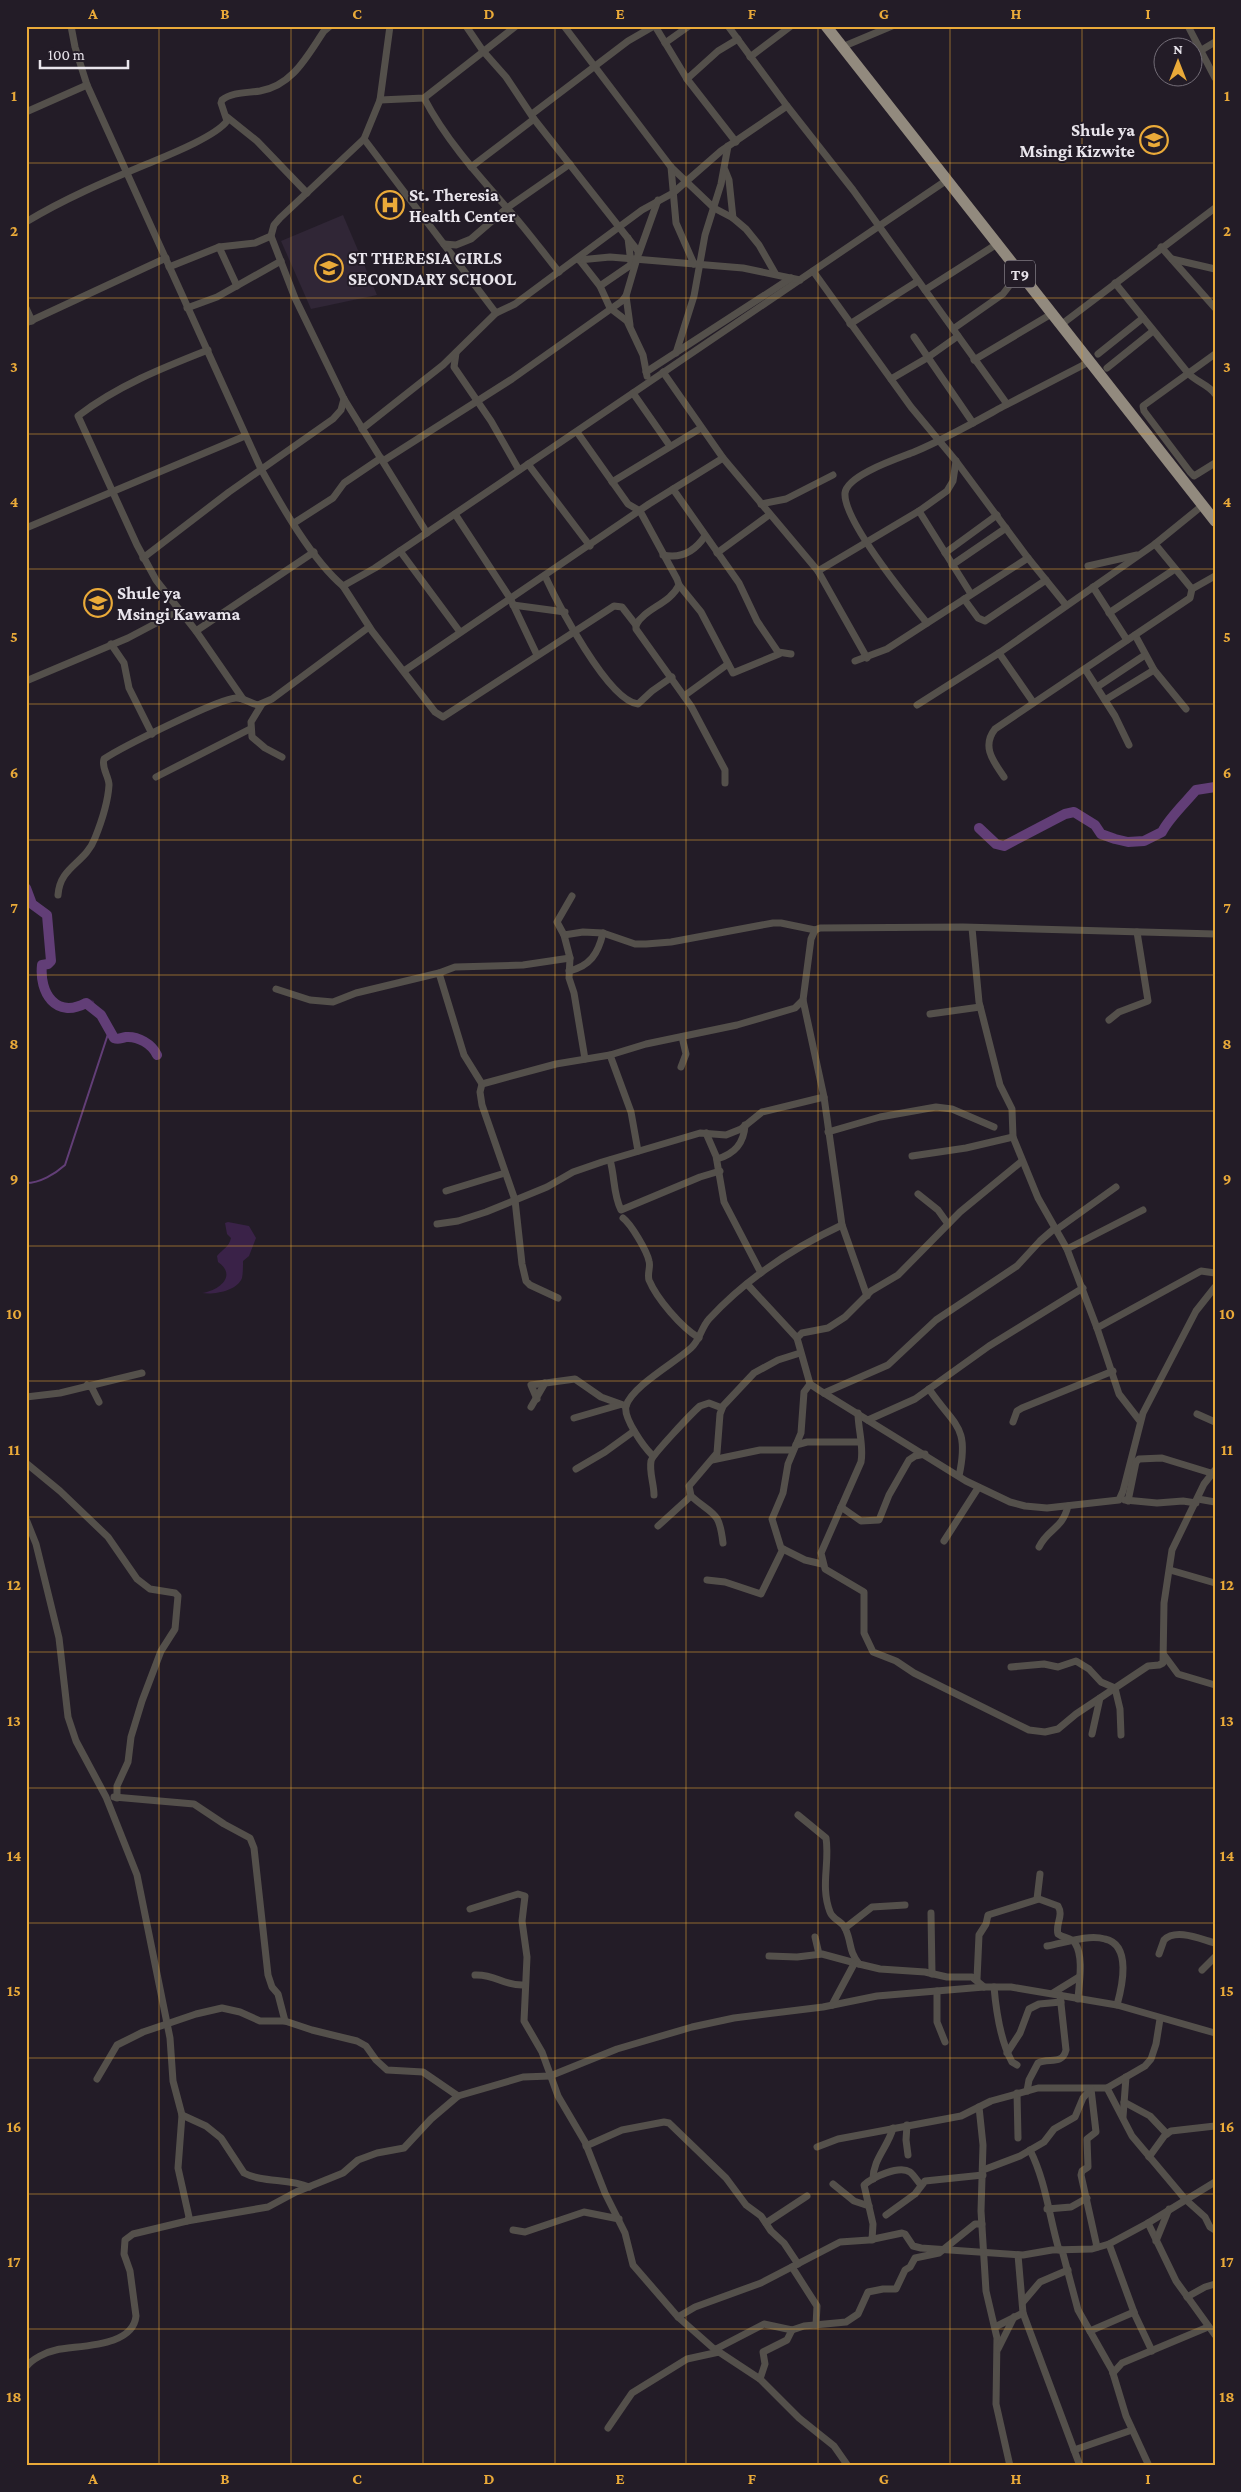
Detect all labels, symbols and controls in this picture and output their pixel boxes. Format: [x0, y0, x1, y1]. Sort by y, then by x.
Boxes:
text: A [87, 5, 98, 22]
text: B [220, 5, 230, 22]
text: C [352, 5, 362, 22]
text: D [483, 5, 495, 22]
text: E [615, 5, 625, 22]
text: F [748, 5, 757, 22]
text: G [879, 5, 889, 22]
text: H [1011, 5, 1022, 22]
text: I [1145, 5, 1151, 22]
scale bar [40, 38, 128, 70]
north arrow [1154, 38, 1204, 88]
text: N [1173, 41, 1183, 57]
text: 100 m [48, 47, 85, 63]
text: 1 [11, 87, 17, 104]
text: 1 [1224, 87, 1230, 104]
place label: Shule ya Msingi Kizwite [1019, 120, 1135, 161]
school or university icon: Shule ya Msingi Kizwite [1139, 125, 1169, 155]
place label: St. Theresia Health Center [409, 185, 515, 226]
hospital icon: St. Theresia Health Center [375, 190, 405, 220]
text: 2 [10, 222, 18, 239]
text: 2 [1223, 222, 1231, 239]
place label: ST THERESIA GIRLS SECONDARY SCHOOL [348, 248, 516, 289]
school or university icon: ST THERESIA GIRLS SECONDARY SCHOOL [314, 253, 344, 283]
road number: T9 [1005, 260, 1035, 288]
text: 3 [10, 358, 18, 375]
text: 3 [1223, 358, 1231, 375]
text: 4 [10, 493, 19, 510]
text: 4 [1223, 493, 1232, 510]
place label: Shule ya Msingi Kawama [117, 583, 240, 624]
school or university icon: Shule ya Msingi Kawama [83, 588, 113, 618]
text: 5 [10, 628, 18, 645]
text: 5 [1223, 628, 1231, 645]
text: 6 [10, 764, 18, 781]
text: 6 [1223, 764, 1231, 781]
text: 7 [10, 899, 18, 916]
text: 7 [1223, 899, 1231, 916]
text: 8 [9, 1035, 19, 1052]
text: 8 [1222, 1035, 1232, 1052]
text: 9 [10, 1170, 18, 1187]
text: 9 [1223, 1170, 1231, 1187]
text: 10 [6, 1305, 22, 1322]
text: 10 [1219, 1305, 1235, 1322]
text: 11 [8, 1441, 20, 1458]
text: 11 [1221, 1441, 1233, 1458]
text: 12 [7, 1576, 21, 1593]
text: 12 [1220, 1576, 1234, 1593]
text: 13 [7, 1712, 21, 1729]
text: 13 [1220, 1712, 1234, 1729]
text: 14 [7, 1847, 22, 1864]
text: 14 [1220, 1847, 1235, 1864]
text: 15 [7, 1982, 21, 1999]
text: 15 [1220, 1982, 1234, 1999]
text: 16 [7, 2118, 21, 2135]
text: 16 [1220, 2118, 1234, 2135]
text: 17 [7, 2253, 21, 2270]
text: 17 [1220, 2253, 1234, 2270]
text: 18 [6, 2388, 22, 2405]
text: 18 [1219, 2388, 1235, 2405]
text: A [87, 2470, 98, 2487]
text: B [220, 2470, 230, 2487]
text: C [352, 2470, 362, 2487]
text: D [483, 2470, 495, 2487]
text: E [615, 2470, 625, 2487]
text: F [748, 2470, 757, 2487]
text: G [879, 2470, 889, 2487]
text: H [1011, 2470, 1022, 2487]
text: I [1145, 2470, 1151, 2487]

